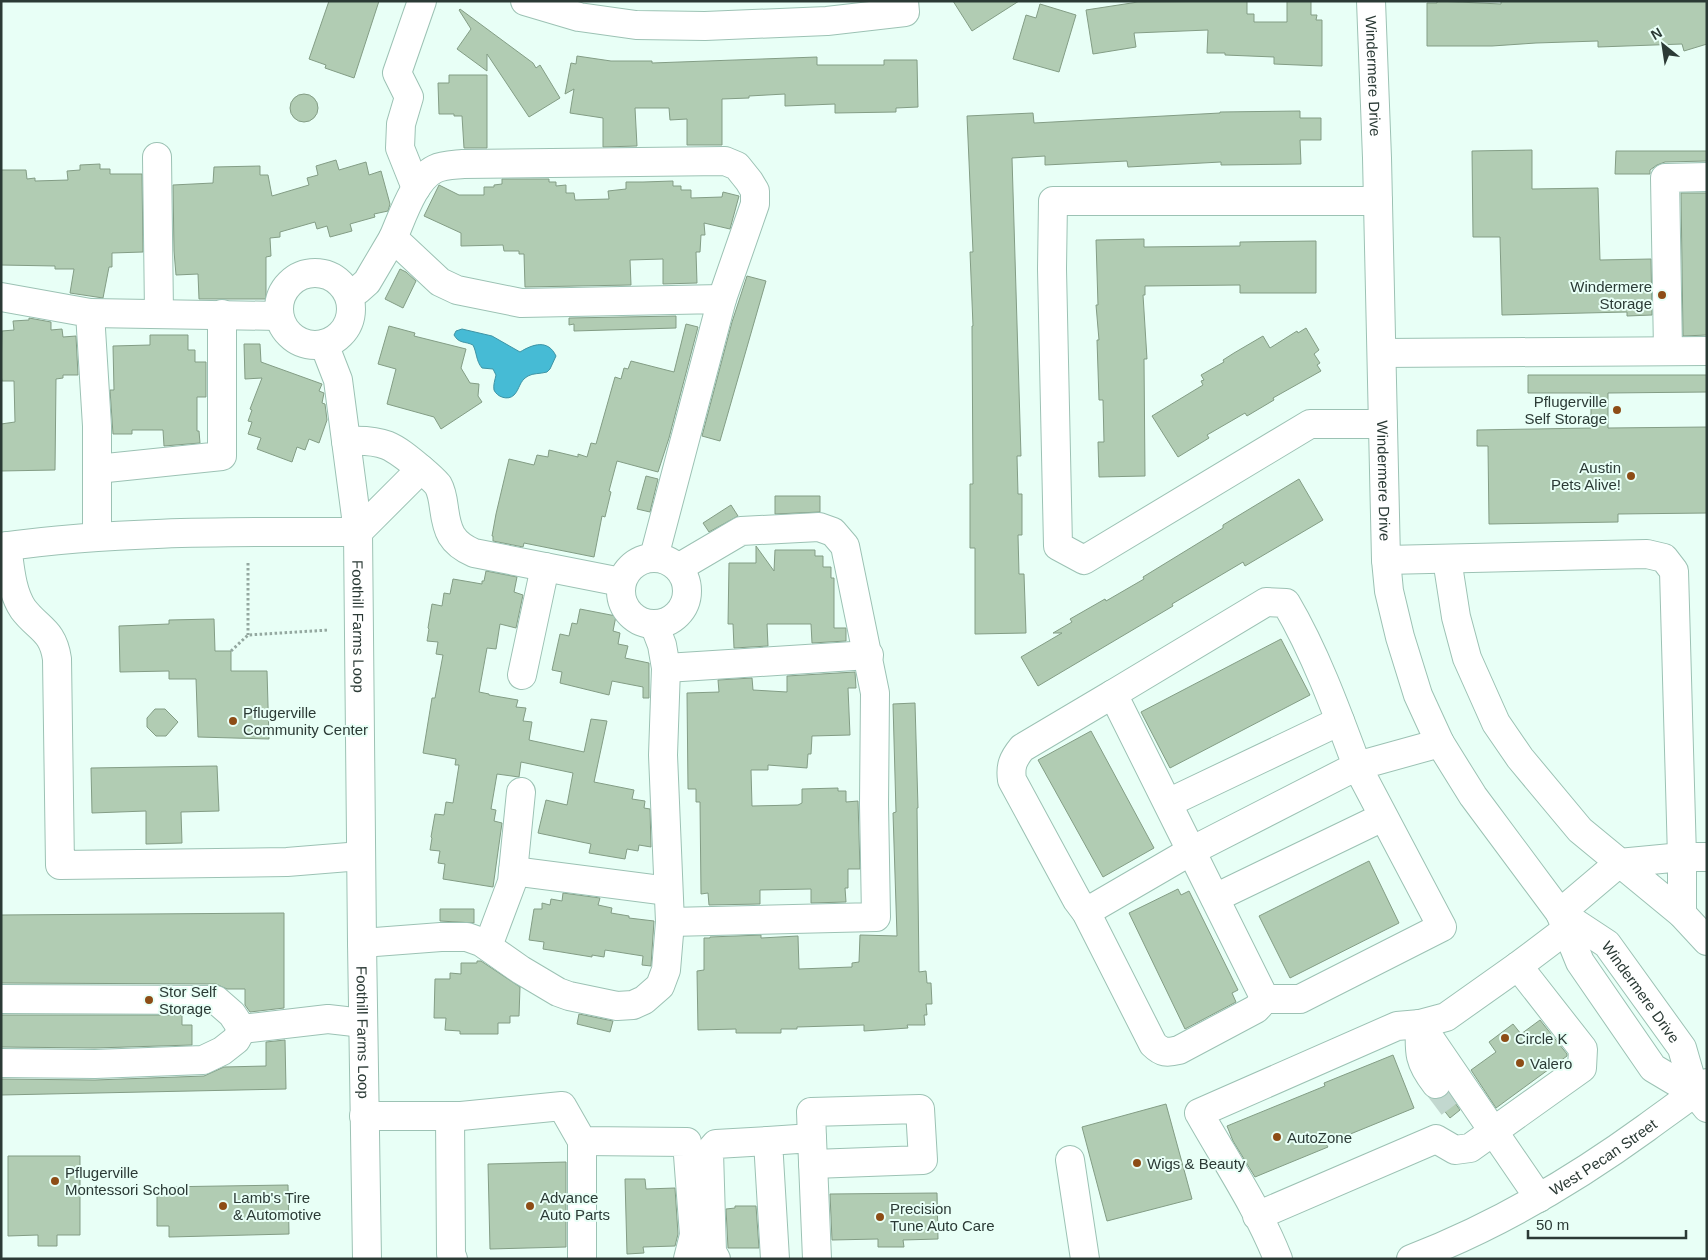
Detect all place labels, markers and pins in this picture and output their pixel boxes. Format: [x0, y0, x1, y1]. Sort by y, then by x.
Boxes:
place label: Windermere Storage [1570, 278, 1652, 312]
marker: Windermere Storage [1656, 289, 1668, 301]
place label: Pflugerville Self Storage [1524, 393, 1607, 427]
marker: Pflugerville Self Storage [1611, 404, 1623, 416]
place label: Austin Pets Alive! [1551, 459, 1621, 493]
marker: Austin Pets Alive! [1625, 470, 1637, 482]
place label: Pflugerville Community Center [243, 704, 368, 738]
marker: Pflugerville Community Center [227, 715, 239, 727]
place label: Stor Self Storage [159, 983, 217, 1017]
marker: Stor Self Storage [143, 994, 155, 1006]
place label: Circle K [1515, 1030, 1568, 1047]
marker: Circle K [1499, 1032, 1511, 1044]
place label: Valero [1530, 1055, 1572, 1072]
marker: Valero [1514, 1057, 1526, 1069]
place label: AutoZone [1287, 1129, 1352, 1146]
marker: AutoZone [1271, 1131, 1283, 1143]
place label: Wigs & Beauty [1147, 1155, 1246, 1172]
marker: Wigs & Beauty [1131, 1157, 1143, 1169]
place label: Pflugerville Montessori School [65, 1164, 188, 1198]
marker: Pflugerville Montessori School [49, 1175, 61, 1187]
place label: Lamb's Tire & Automotive [233, 1189, 321, 1223]
place label: Advance Auto Parts [540, 1189, 610, 1223]
marker: Lamb's Tire & Automotive [217, 1200, 229, 1212]
marker: Advance Auto Parts [524, 1200, 536, 1212]
place label: Precision Tune Auto Care [890, 1200, 995, 1234]
marker: Precision Tune Auto Care [874, 1211, 886, 1223]

